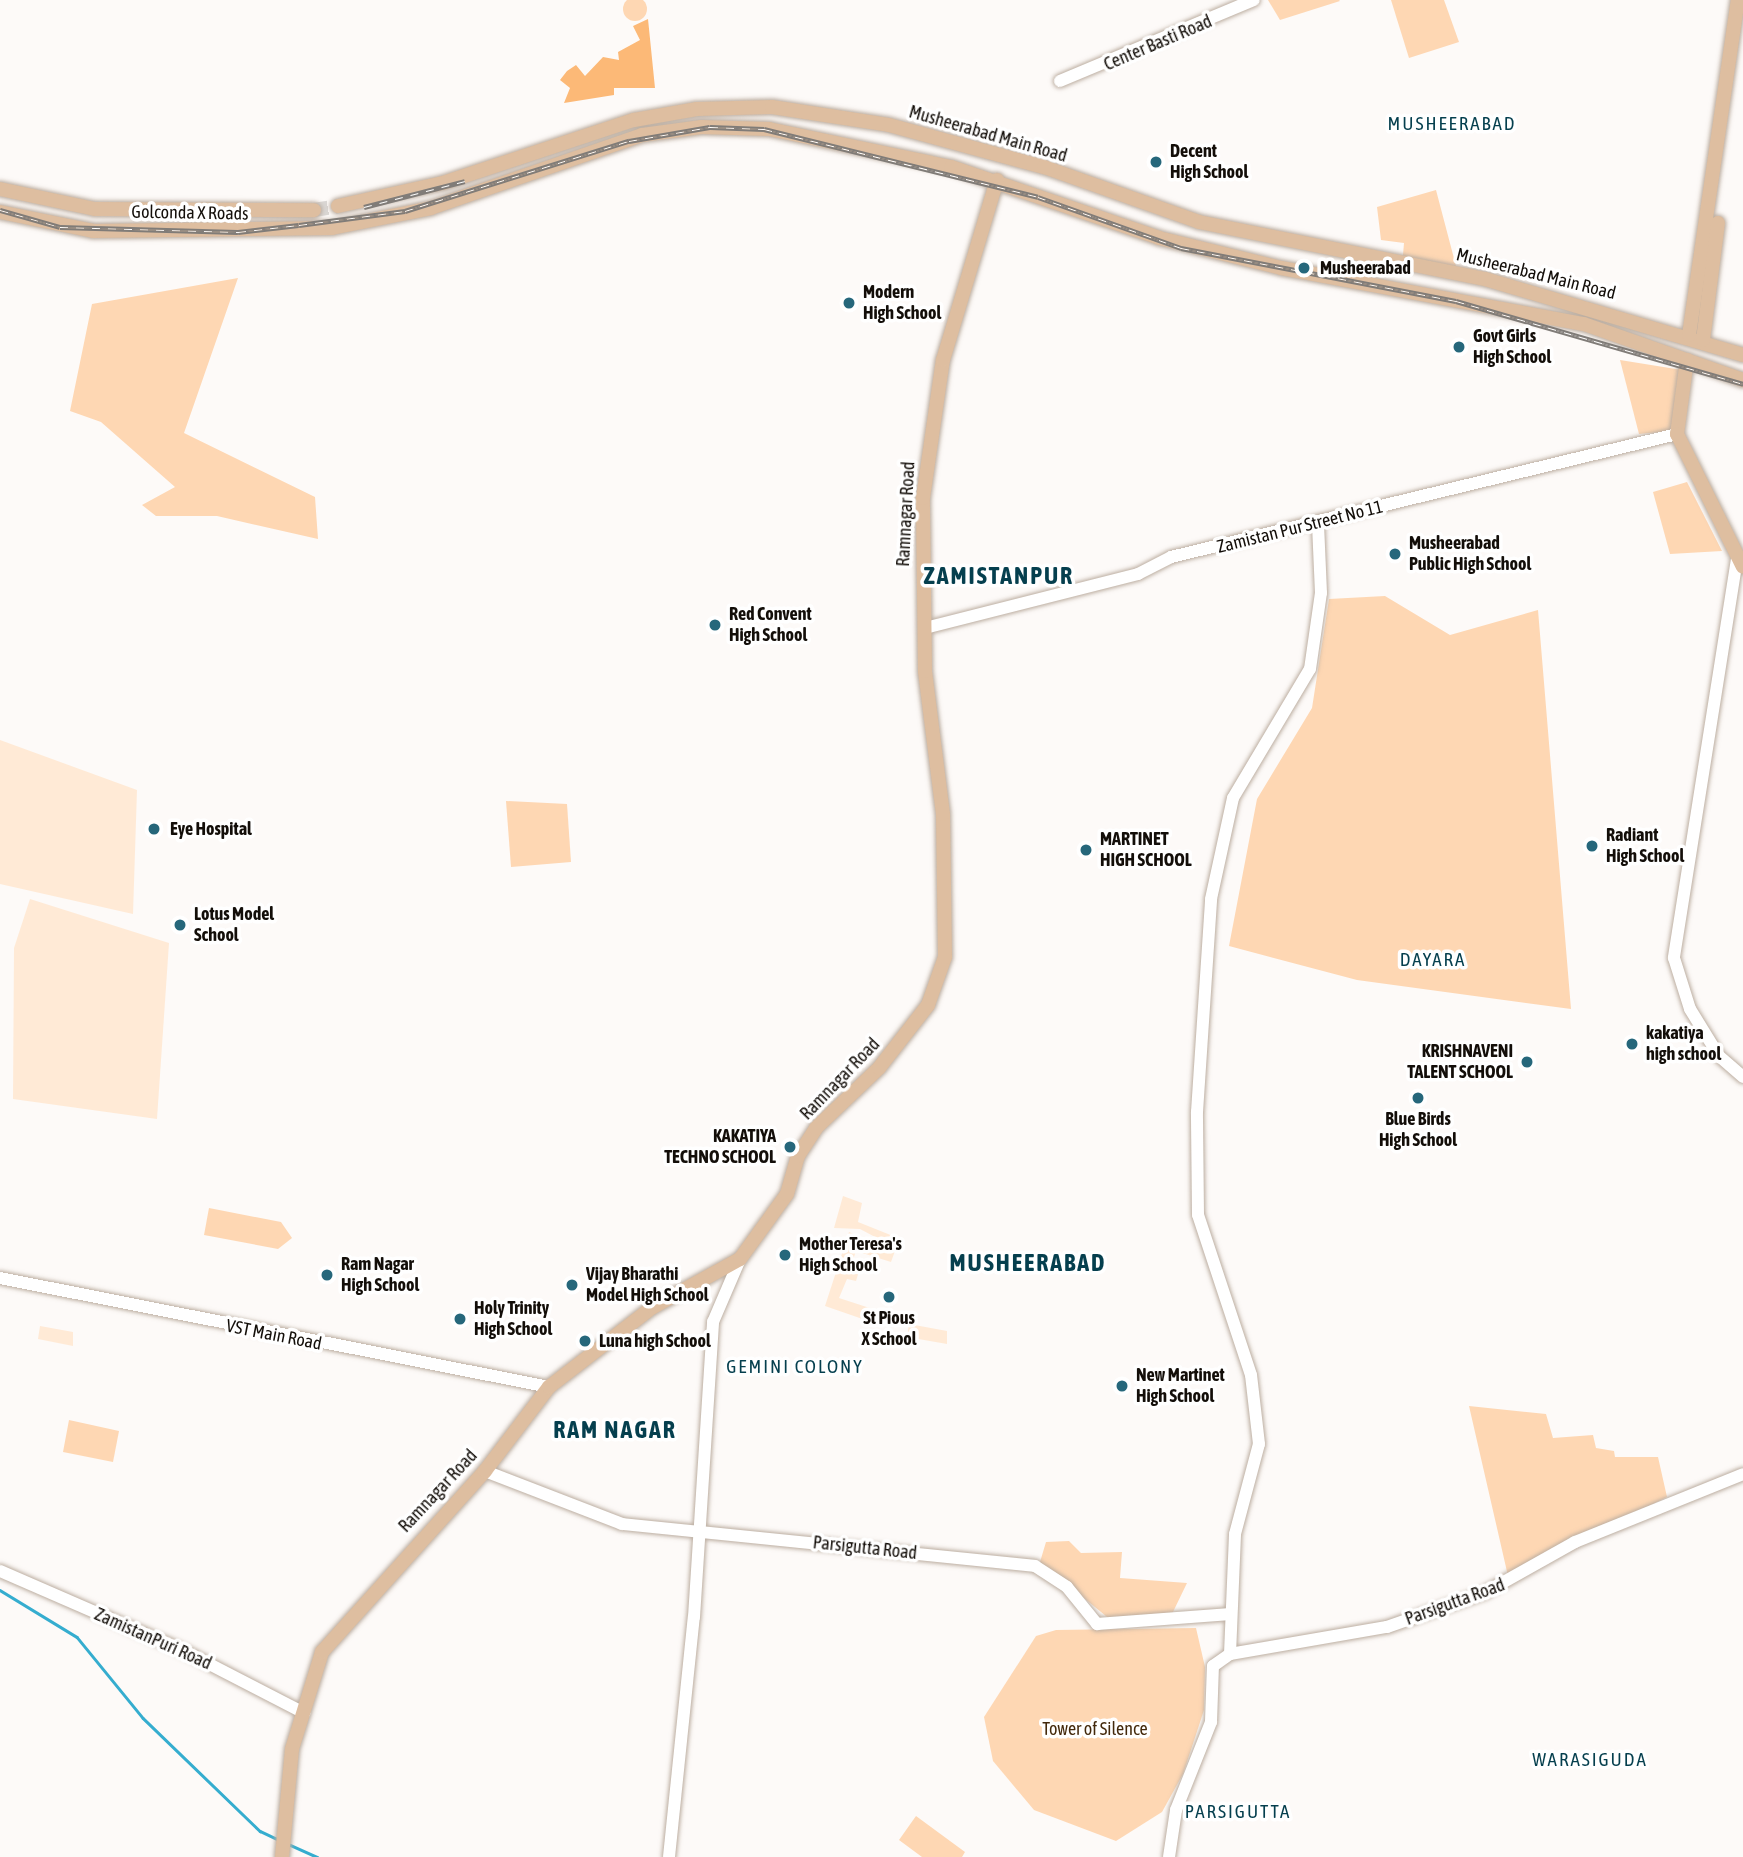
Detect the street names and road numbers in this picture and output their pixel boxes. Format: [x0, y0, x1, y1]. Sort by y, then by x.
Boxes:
street label: Center Basti Road [1101, 11, 1215, 75]
street label: Musheerabad Main Road [906, 101, 1070, 167]
street label: Golconda X Roads [131, 201, 249, 225]
street label: Musheerabad Main Road [1454, 244, 1618, 304]
street label: Ramnagar Road [892, 461, 920, 567]
street label: Zamistan Pur Street No 11 [1215, 496, 1385, 558]
street label: Ramnagar Road [796, 1034, 884, 1124]
street label: VST Main Road [224, 1315, 324, 1355]
street label: Ramnagar Road [394, 1445, 482, 1537]
street label: Parsigutta Road [812, 1532, 918, 1564]
street label: Parsigutta Road [1402, 1574, 1508, 1630]
street label: ZamistanPuri Road [91, 1604, 215, 1674]

